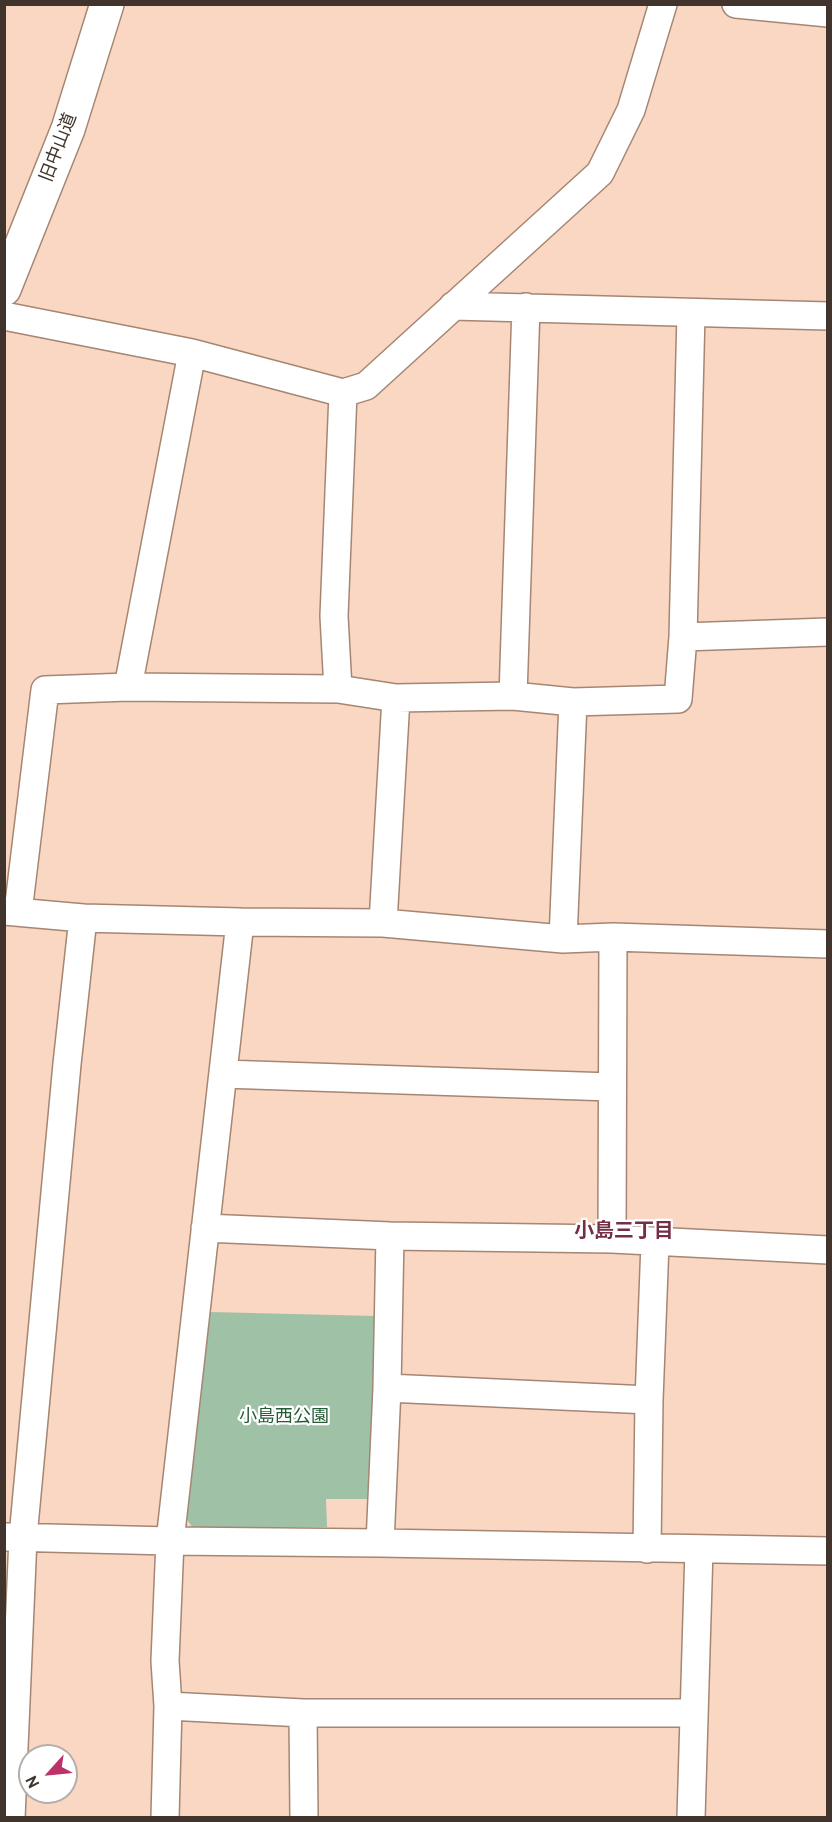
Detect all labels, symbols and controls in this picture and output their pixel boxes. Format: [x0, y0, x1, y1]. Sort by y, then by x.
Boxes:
street label: 旧中山道 [37, 111, 83, 185]
district label: 小島三丁目 [574, 1221, 674, 1245]
park label: 小島西公園 [239, 1407, 329, 1429]
north arrow [18, 1744, 78, 1804]
text: N [22, 1772, 45, 1791]

